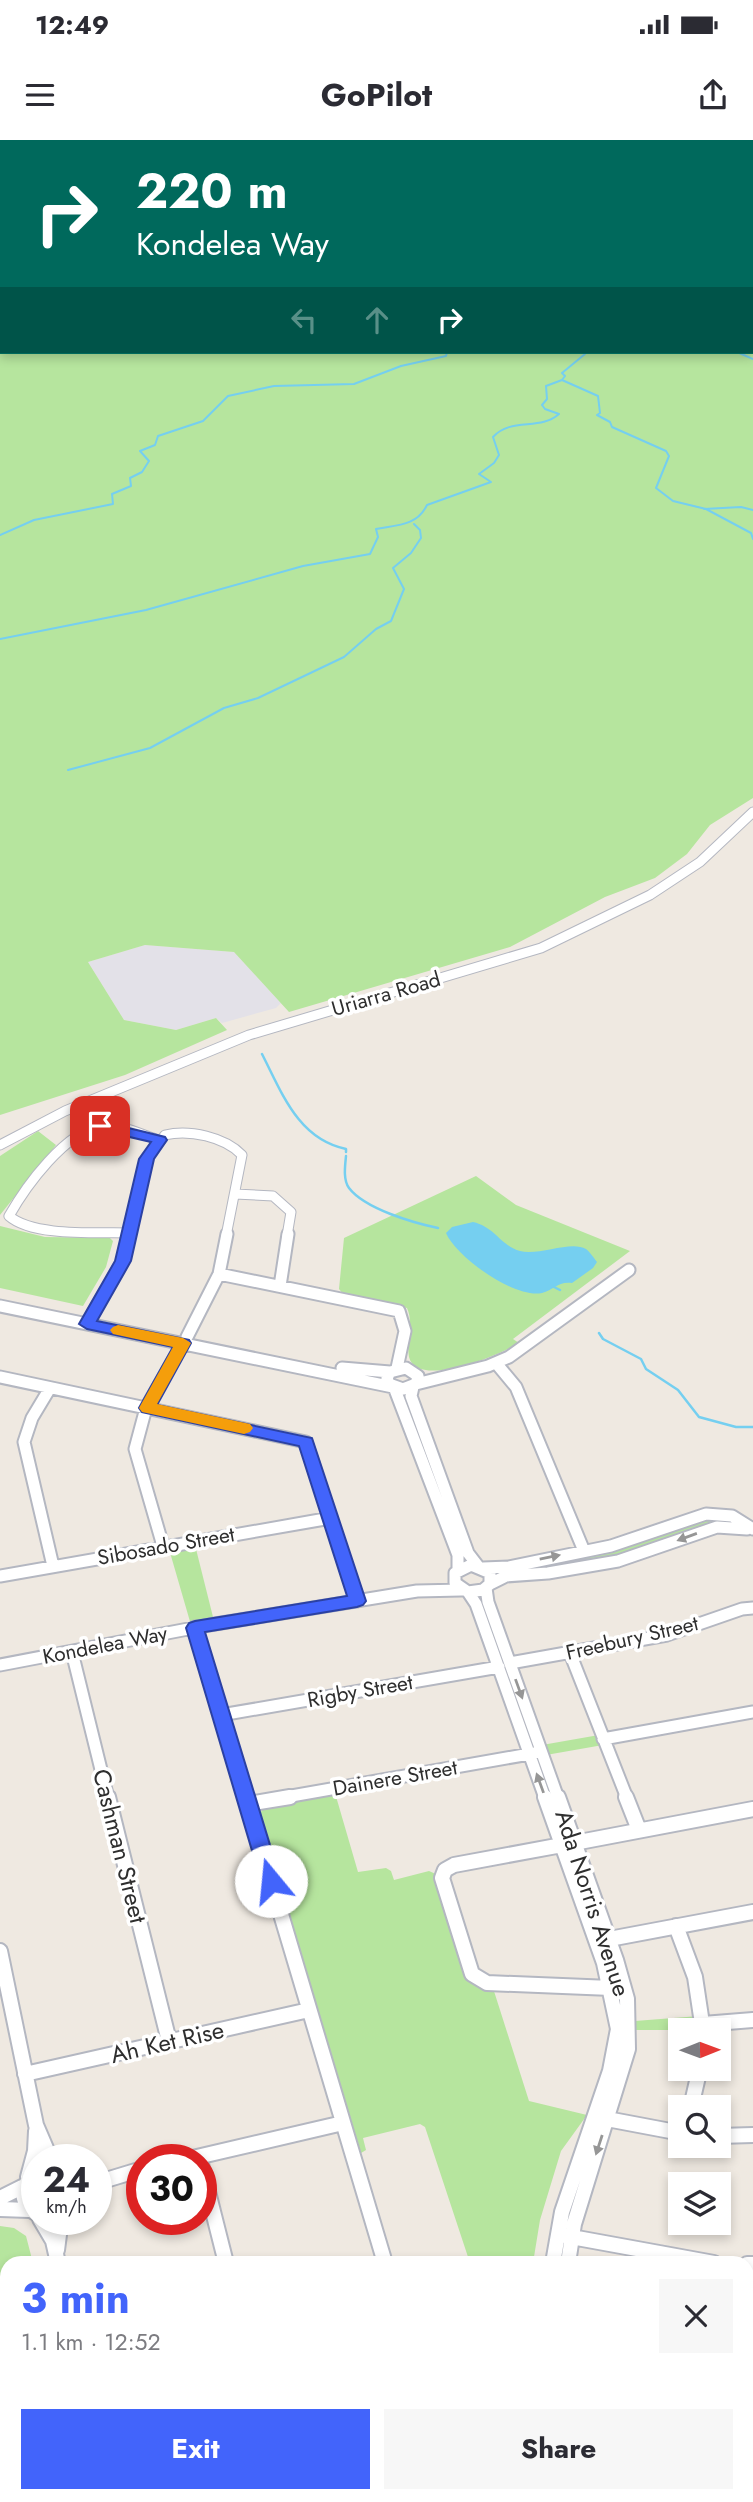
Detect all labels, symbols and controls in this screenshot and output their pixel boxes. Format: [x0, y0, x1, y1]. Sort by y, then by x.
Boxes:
text: 12:49 [35, 6, 109, 44]
text: GoPilot [321, 72, 432, 118]
icon: menu [21, 76, 59, 114]
icon: share [694, 76, 732, 114]
text: 220 m [136, 156, 288, 226]
icon: right [21, 168, 112, 259]
text: Kondelea Way [136, 221, 329, 267]
icon: left [285, 301, 323, 339]
icon: ahead [358, 301, 396, 339]
icon: right [431, 301, 469, 339]
street label: Uriarra Road [328, 964, 444, 1024]
pin [70, 1096, 130, 1156]
icon: arrive [81, 1107, 119, 1145]
street label: Sibosado Street [95, 1519, 237, 1573]
one-way arrow [677, 1532, 698, 1543]
one-way arrow [539, 1551, 561, 1562]
street label: Freebury Street [563, 1608, 701, 1668]
street label: Kondelea Way [40, 1618, 171, 1672]
street label: Rigby Street [305, 1667, 415, 1715]
one-way arrow [514, 1679, 525, 1700]
street label: Dainere Street [330, 1752, 460, 1804]
street label: Cashman Street [84, 1765, 156, 1927]
one-way arrow [534, 1772, 545, 1793]
street label: Ada Norris Avenue [546, 1805, 640, 2001]
position arrow [234, 1844, 308, 1918]
street label: Ah Ket Rise [107, 2012, 227, 2072]
north arrow [668, 2018, 732, 2081]
map controls [668, 2018, 731, 2235]
button: search [668, 2095, 731, 2158]
one-way arrow [593, 2135, 604, 2156]
speed limit sign: 30 [126, 2144, 217, 2235]
text: 24 [43, 2155, 90, 2205]
button: layers [668, 2172, 731, 2235]
text: km/h [46, 2194, 87, 2220]
text: 3 min [21, 2268, 130, 2329]
button: close [659, 2279, 733, 2353]
text: 1.1 km · 12:52 [21, 2325, 161, 2359]
button: Exit [21, 2409, 370, 2489]
button: Share [384, 2409, 733, 2489]

